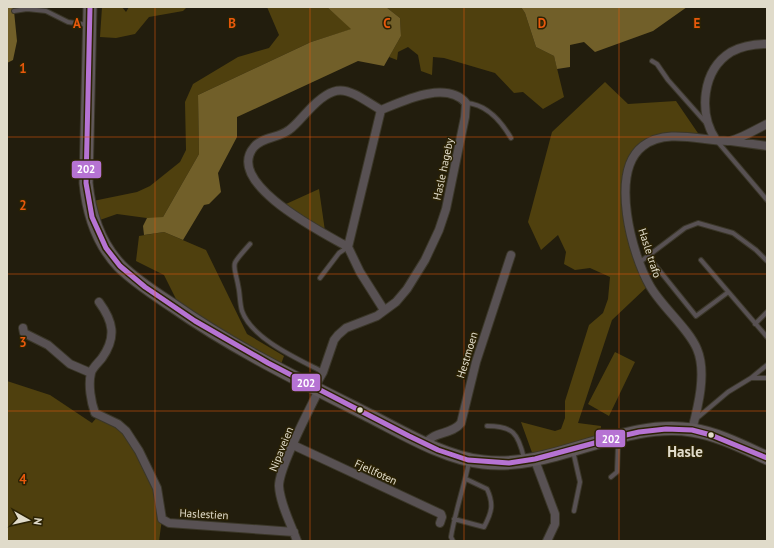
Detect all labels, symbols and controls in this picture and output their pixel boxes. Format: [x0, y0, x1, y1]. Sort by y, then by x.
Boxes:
text: A [73, 15, 81, 32]
text: B [228, 15, 236, 32]
text: C [383, 15, 391, 32]
text: D [538, 15, 546, 32]
text: E [694, 15, 701, 32]
text: 1 [19, 60, 27, 77]
street label: Hasle hageby [430, 136, 457, 201]
line badge: 202 [71, 160, 102, 179]
text: 202 [77, 162, 95, 176]
text: 2 [19, 197, 27, 214]
street label: Hasle trafo [635, 226, 665, 280]
street label: Hestmoen [453, 330, 481, 380]
text: 3 [19, 334, 27, 351]
line badge: 202 [291, 373, 321, 392]
text: 202 [297, 376, 315, 390]
unlabelled marker [355, 405, 365, 415]
street label: Nipaveien [266, 425, 296, 473]
line badge: 202 [595, 429, 626, 448]
unlabelled marker [706, 430, 716, 440]
text: 202 [602, 432, 620, 446]
district label: Hasle [667, 442, 703, 461]
street label: Fjellfoten [353, 456, 399, 488]
text: 4 [19, 471, 27, 488]
north arrow [8, 500, 48, 540]
street label: Haslestien [179, 506, 229, 522]
text: N [30, 517, 45, 526]

